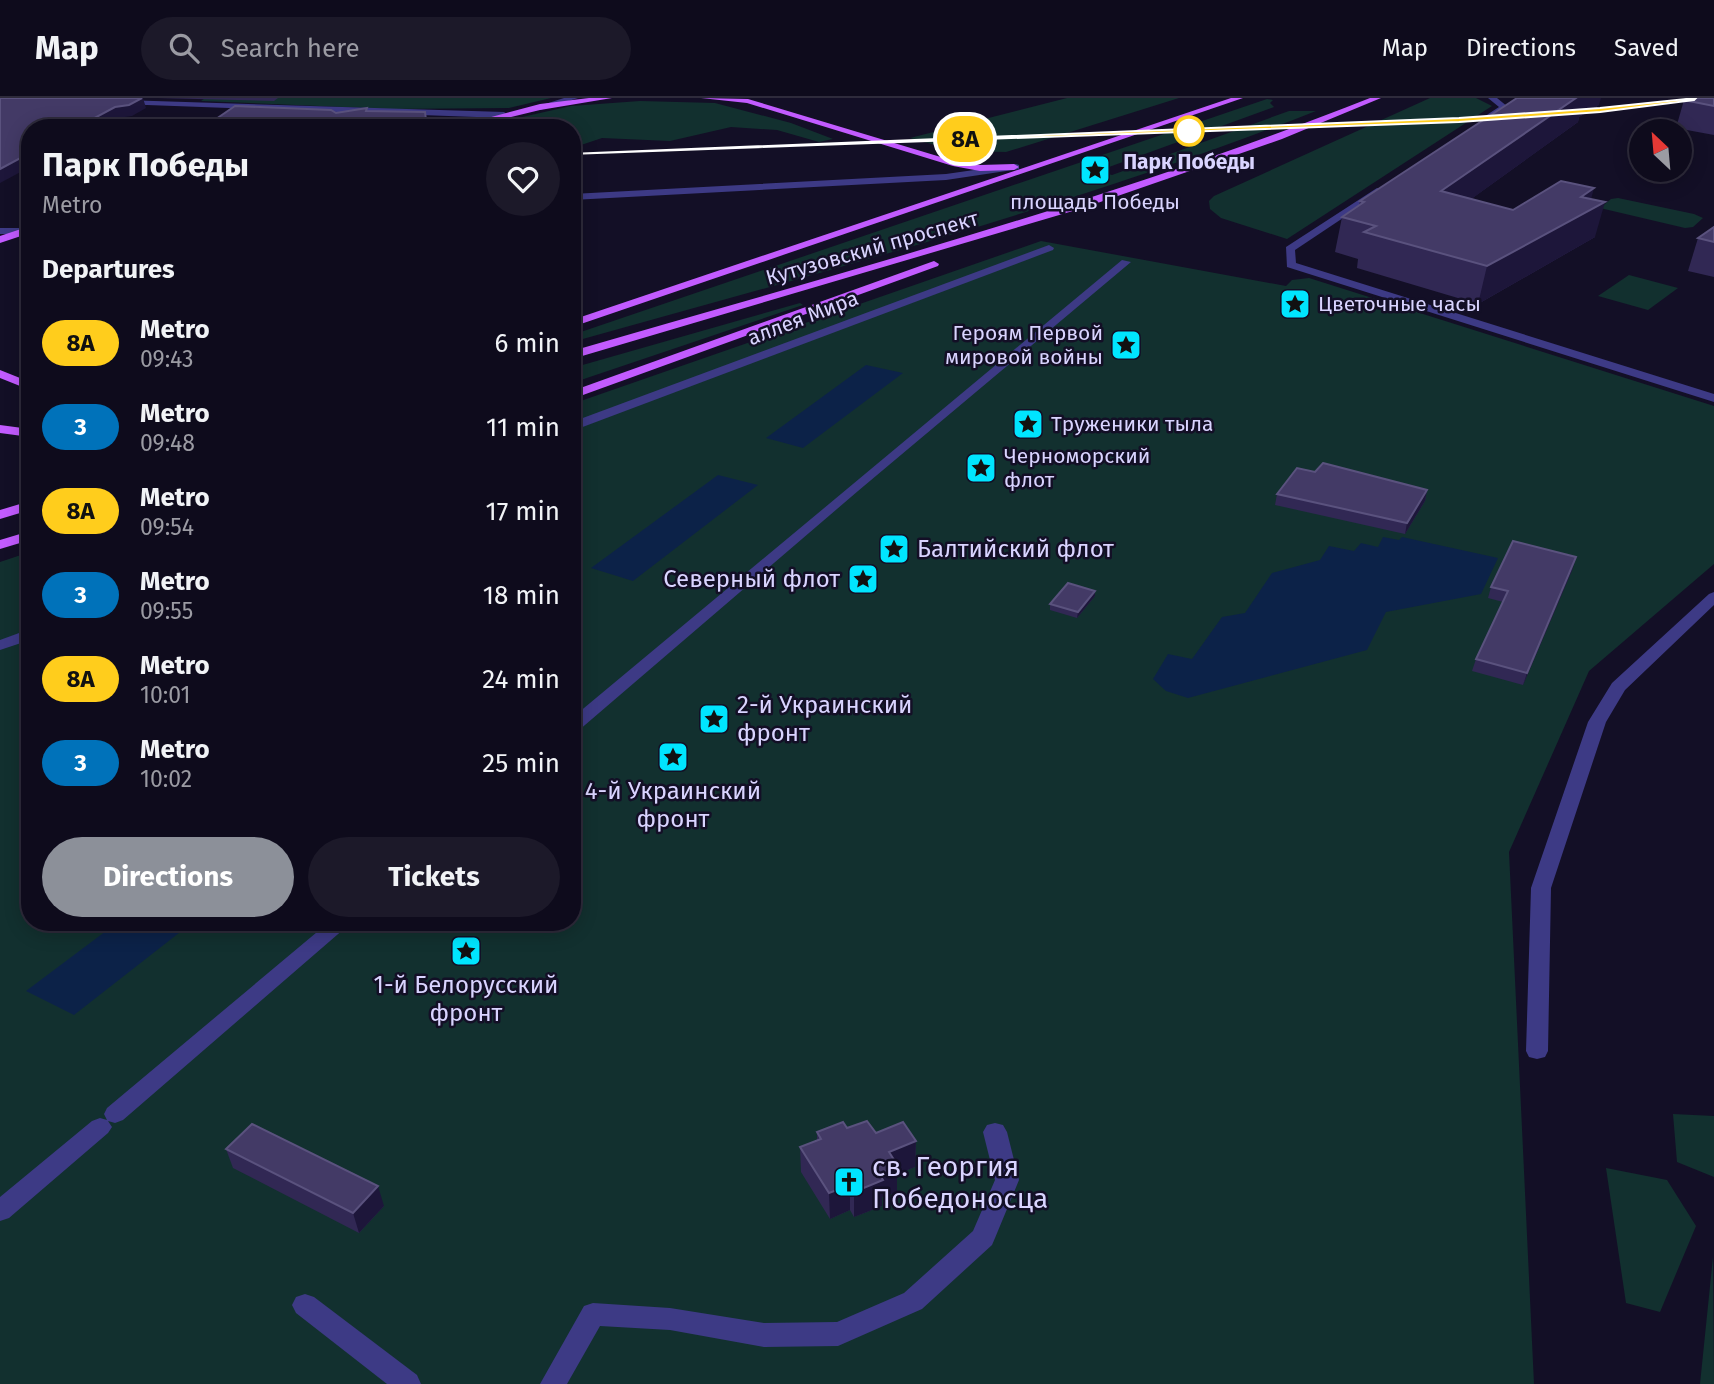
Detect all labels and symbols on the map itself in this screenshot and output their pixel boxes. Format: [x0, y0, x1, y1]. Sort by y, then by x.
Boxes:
line badge: 8А [934, 116, 996, 162]
marker: Парк Победы [1174, 116, 1204, 146]
north arrow [1629, 119, 1692, 182]
place label: Парк Победы [1123, 149, 1255, 175]
place icon: площадь Победы [1078, 153, 1112, 187]
place label: площадь Победы [1010, 189, 1180, 215]
street label: Кутузовский проспект [763, 205, 982, 291]
street label: аллея Мира [744, 285, 862, 351]
place icon: Цветочные часы [1278, 287, 1312, 321]
place label: Цветочные часы [1318, 291, 1481, 317]
place label: Героям Первой мировой войны [945, 320, 1103, 370]
place icon: Героям Первой мировой войны [1109, 328, 1143, 362]
place icon: Труженики тыла [1011, 407, 1045, 441]
place label: Труженики тыла [1051, 411, 1213, 437]
place label: Черноморский флот [1004, 443, 1150, 493]
place icon: Черноморский флот [964, 451, 998, 485]
place icon: Балтийский флот [877, 532, 911, 566]
place label: Балтийский флот [917, 535, 1114, 563]
place icon: Северный флот [846, 562, 880, 596]
place label: Северный флот [663, 565, 840, 593]
place label: 2-й Украинский фронт [737, 691, 912, 747]
place icon: 2-й Украинский фронт [697, 702, 731, 736]
place icon: 4-й Украинский фронт [656, 740, 690, 774]
place label: 4-й Украинский фронт [585, 777, 761, 833]
place icon: 1-й Белорусский фронт [449, 934, 483, 968]
place label: 1-й Белорусский фронт [374, 971, 559, 1027]
place label: св. Георгия Победоносца [872, 1150, 1048, 1215]
church icon: св. Георгия Победоносца [832, 1165, 866, 1199]

